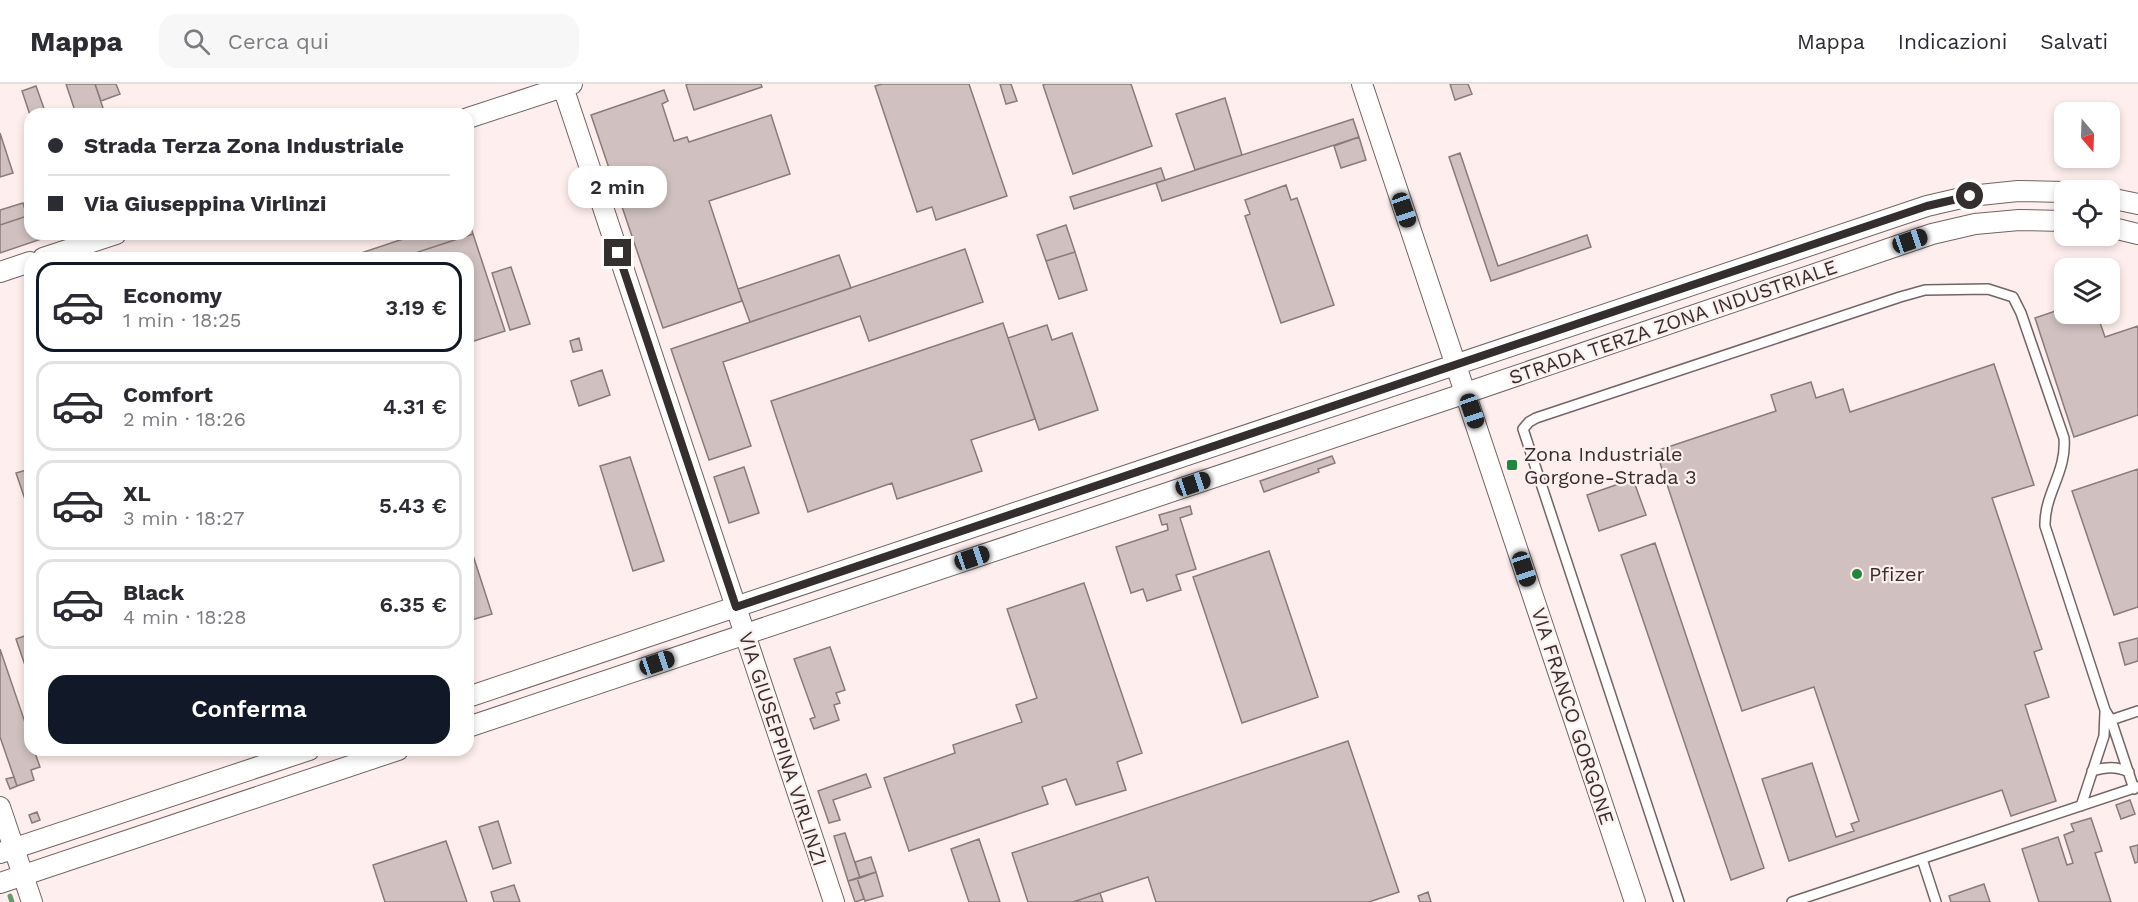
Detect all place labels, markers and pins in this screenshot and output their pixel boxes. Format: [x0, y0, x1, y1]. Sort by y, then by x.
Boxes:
place label: Zona Industriale Gorgone-Strada 3 [1524, 442, 1697, 489]
marker: Zona Industriale Gorgone-Strada 3 [1505, 458, 1519, 472]
place label: Pfizer [1869, 562, 1925, 586]
marker: Pfizer [1850, 567, 1864, 581]

